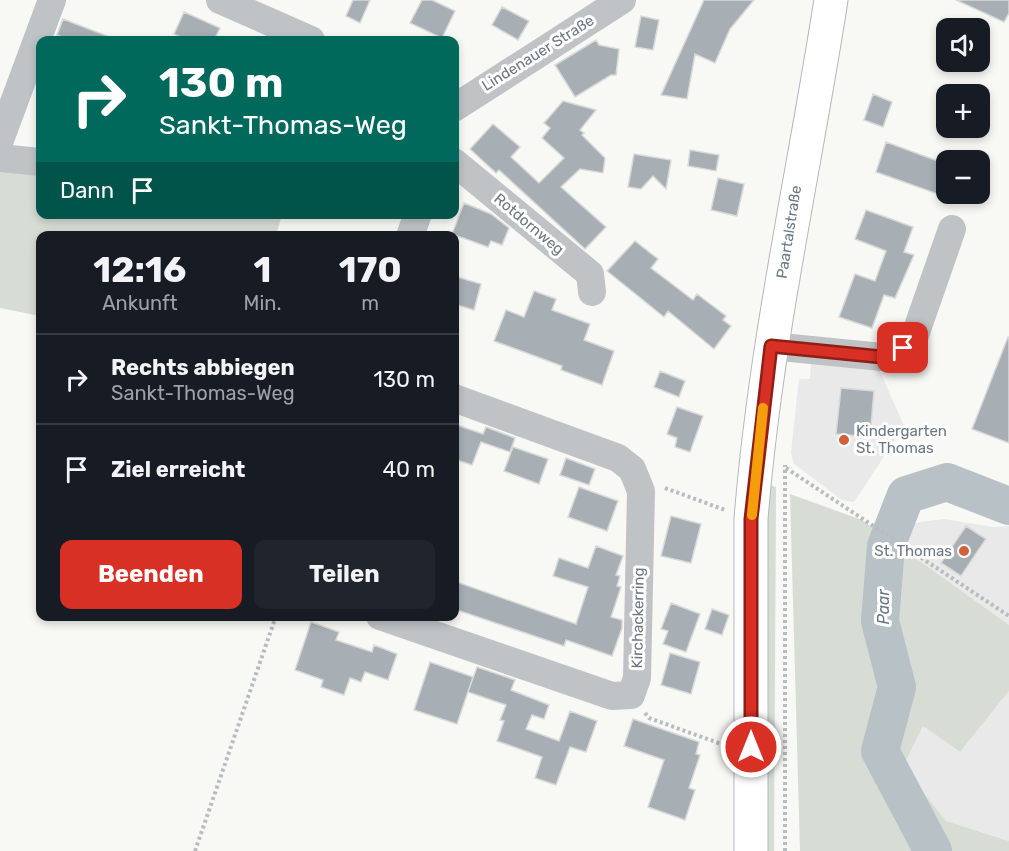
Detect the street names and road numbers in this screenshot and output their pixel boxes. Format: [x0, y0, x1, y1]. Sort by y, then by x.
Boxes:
street label: Lindenauer Straße [479, 11, 597, 95]
street label: Paartalstraße [773, 184, 805, 280]
street label: Rotdornweg [490, 190, 568, 258]
street label: Kirchackerring [628, 567, 648, 669]

